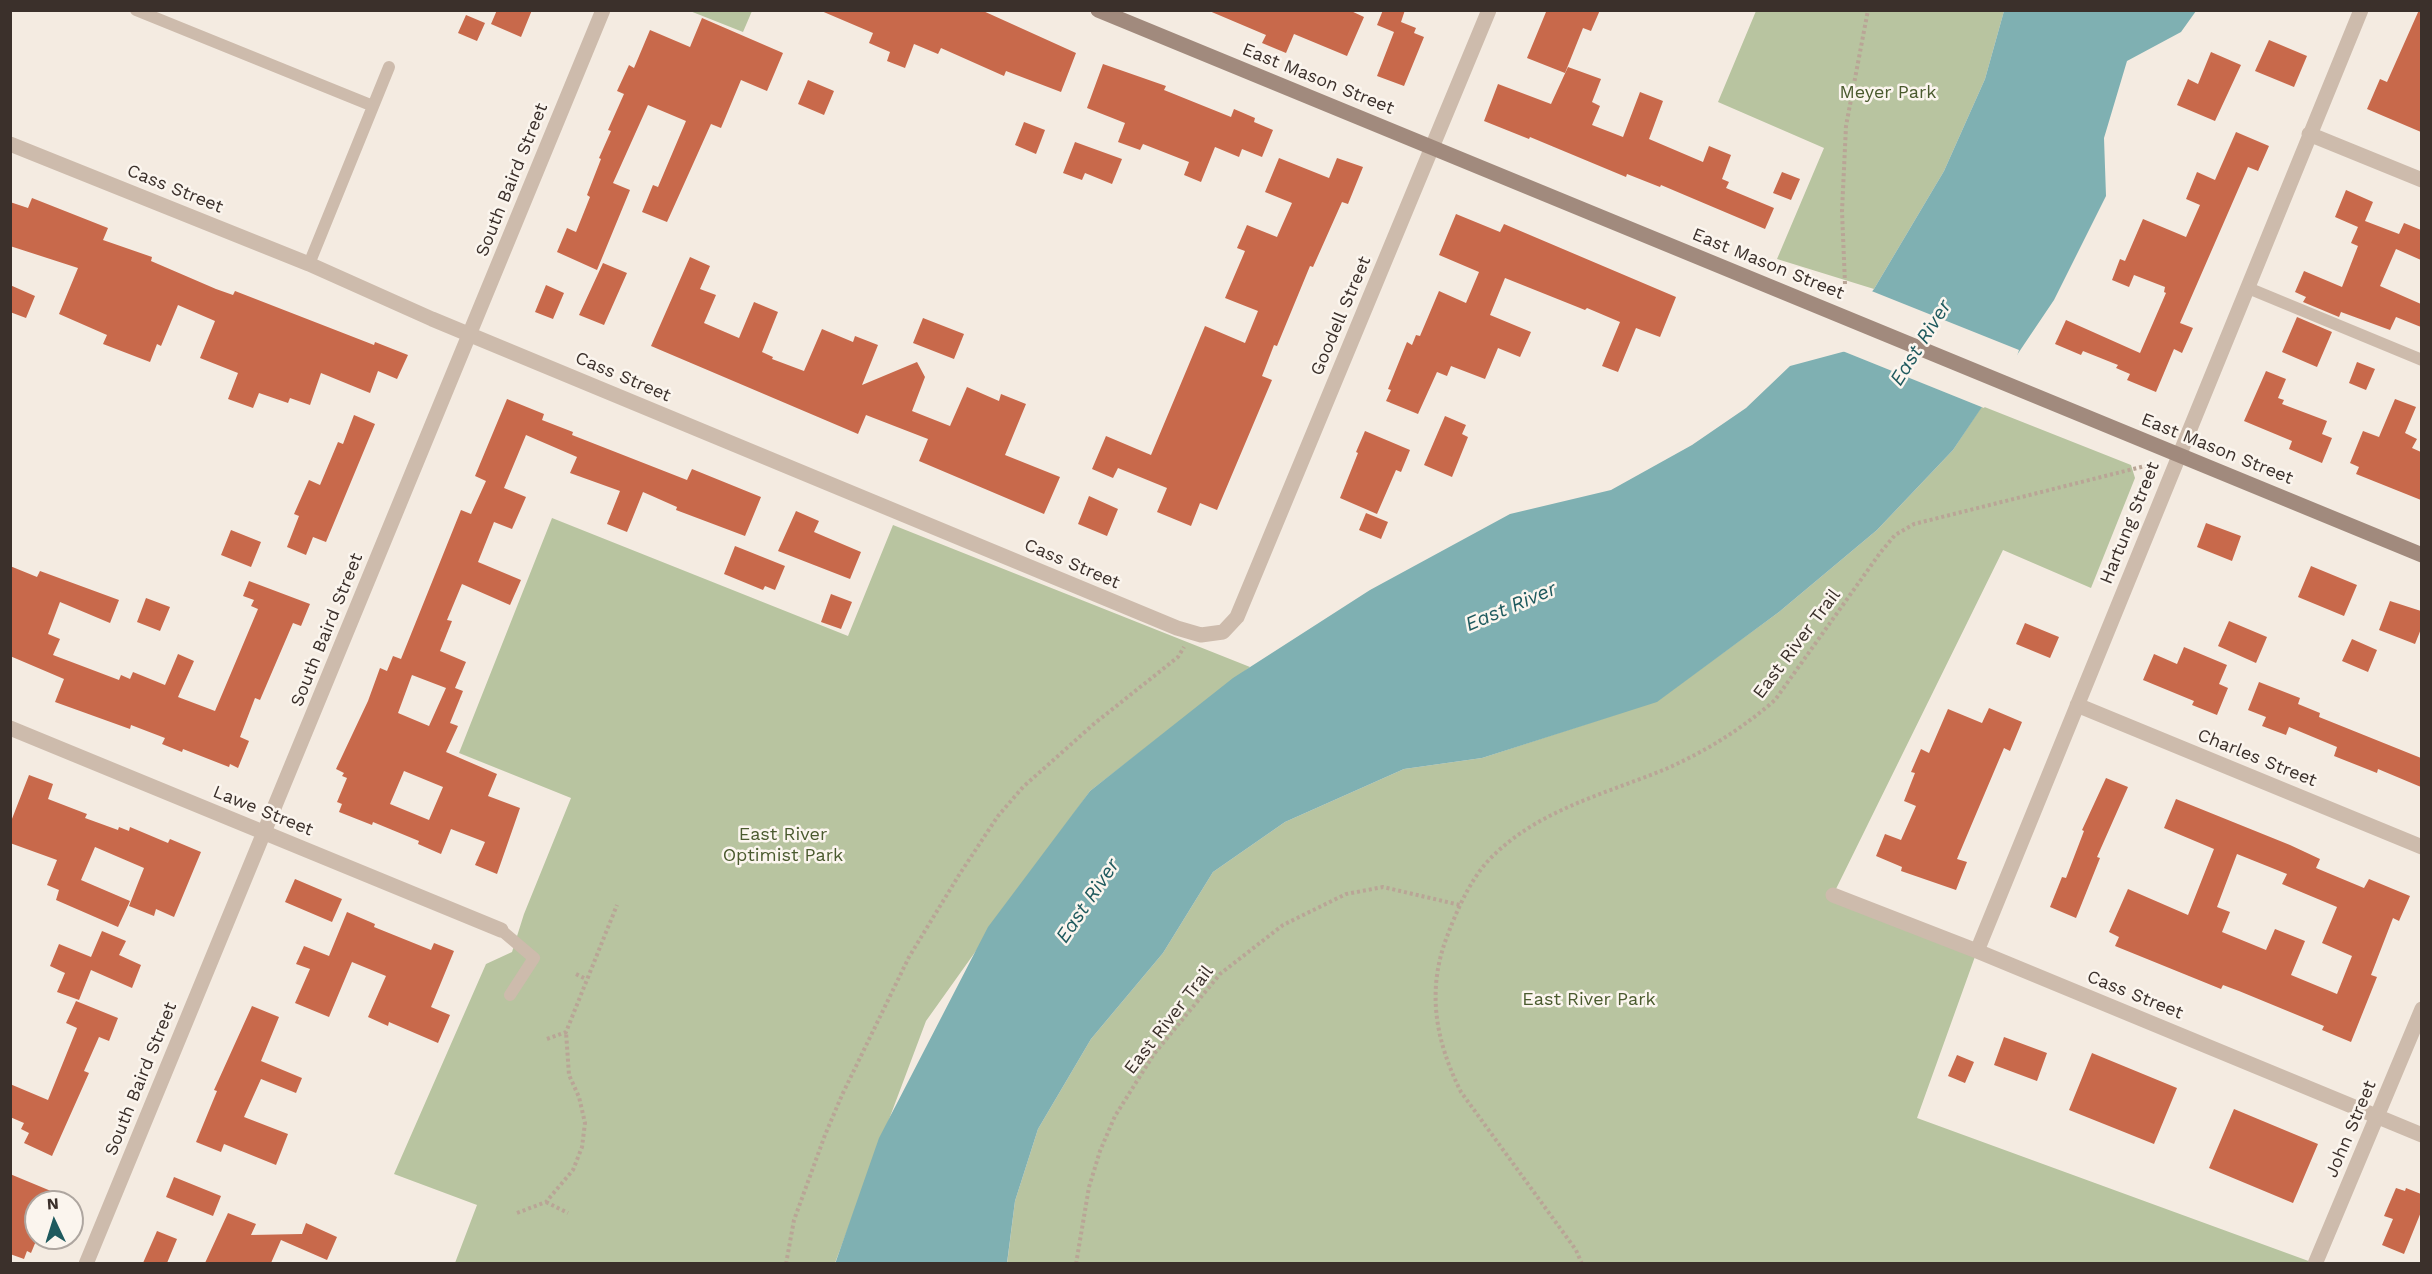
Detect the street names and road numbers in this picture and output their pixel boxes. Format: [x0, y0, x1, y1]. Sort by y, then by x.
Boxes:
street label: East Mason Street [1239, 39, 1397, 119]
street label: South Baird Street [471, 100, 553, 260]
street label: Cass Street [124, 160, 226, 218]
street label: East Mason Street [1689, 224, 1847, 304]
street label: Goodell Street [1306, 253, 1376, 379]
street label: Cass Street [572, 347, 674, 407]
street label: East Mason Street [2138, 409, 2296, 489]
street label: Hartung Street [2096, 459, 2164, 587]
street label: Cass Street [1021, 534, 1123, 594]
street label: South Baird Street [286, 550, 368, 710]
street label: East River Trail [1749, 585, 1845, 703]
street label: Charles Street [2194, 724, 2320, 792]
street label: Lawe Street [210, 781, 316, 841]
street label: East River Trail [1120, 961, 1218, 1079]
street label: Cass Street [2084, 966, 2186, 1024]
street label: South Baird Street [100, 999, 182, 1159]
street label: John Street [2321, 1077, 2381, 1181]

